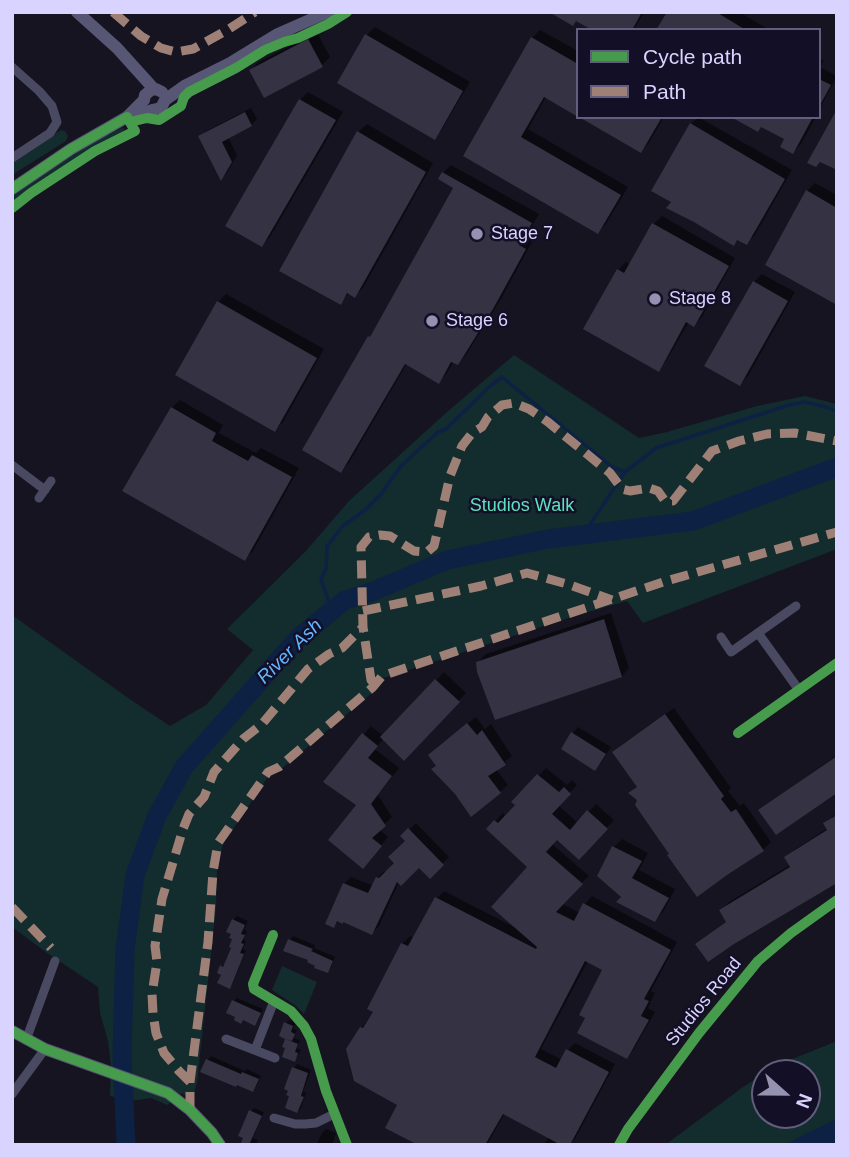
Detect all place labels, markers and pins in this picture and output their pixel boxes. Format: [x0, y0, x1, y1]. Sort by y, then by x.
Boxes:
place label: Stage 7 [491, 223, 553, 245]
marker: Stage 7 [469, 226, 485, 242]
place label: Stage 8 [669, 288, 731, 310]
marker: Stage 8 [647, 291, 663, 307]
place label: Stage 6 [446, 310, 508, 332]
marker: Stage 6 [424, 313, 440, 329]

